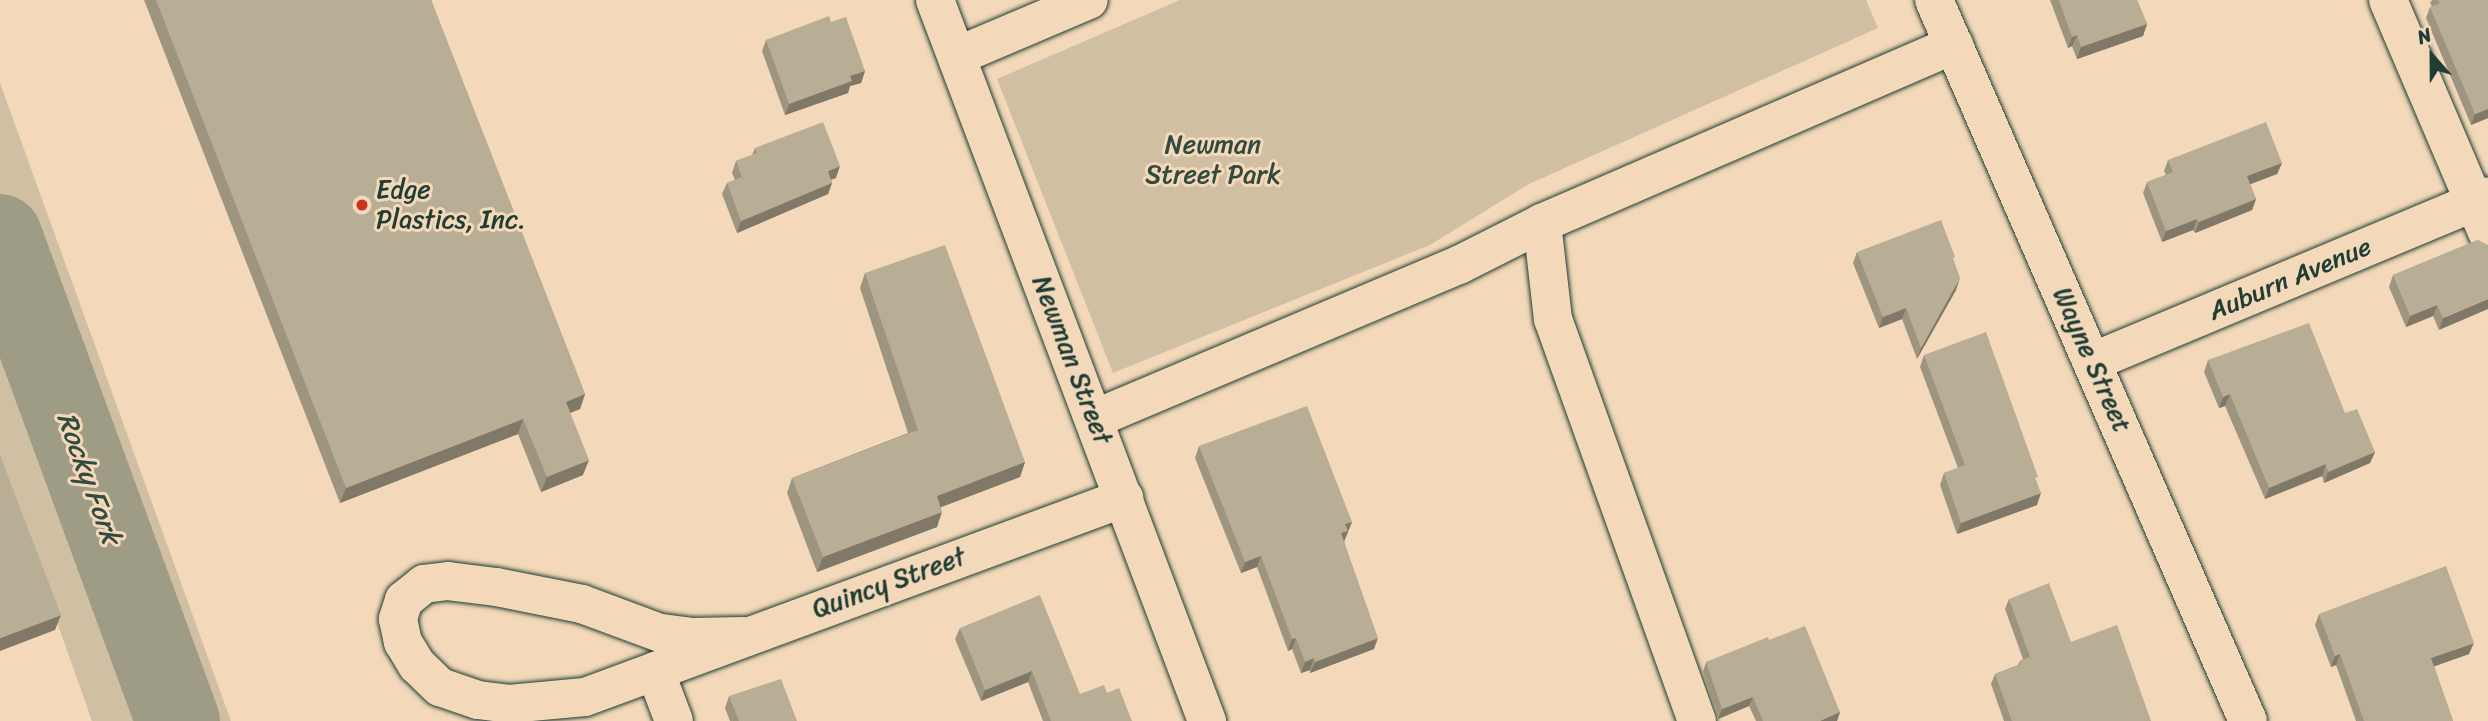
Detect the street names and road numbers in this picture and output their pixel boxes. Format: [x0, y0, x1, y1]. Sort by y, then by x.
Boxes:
street label: Auburn Avenue [2204, 231, 2376, 327]
street label: Newman Street [1025, 271, 1119, 449]
street label: Wayne Street [2046, 282, 2138, 438]
street label: Quincy Street [808, 541, 970, 625]

